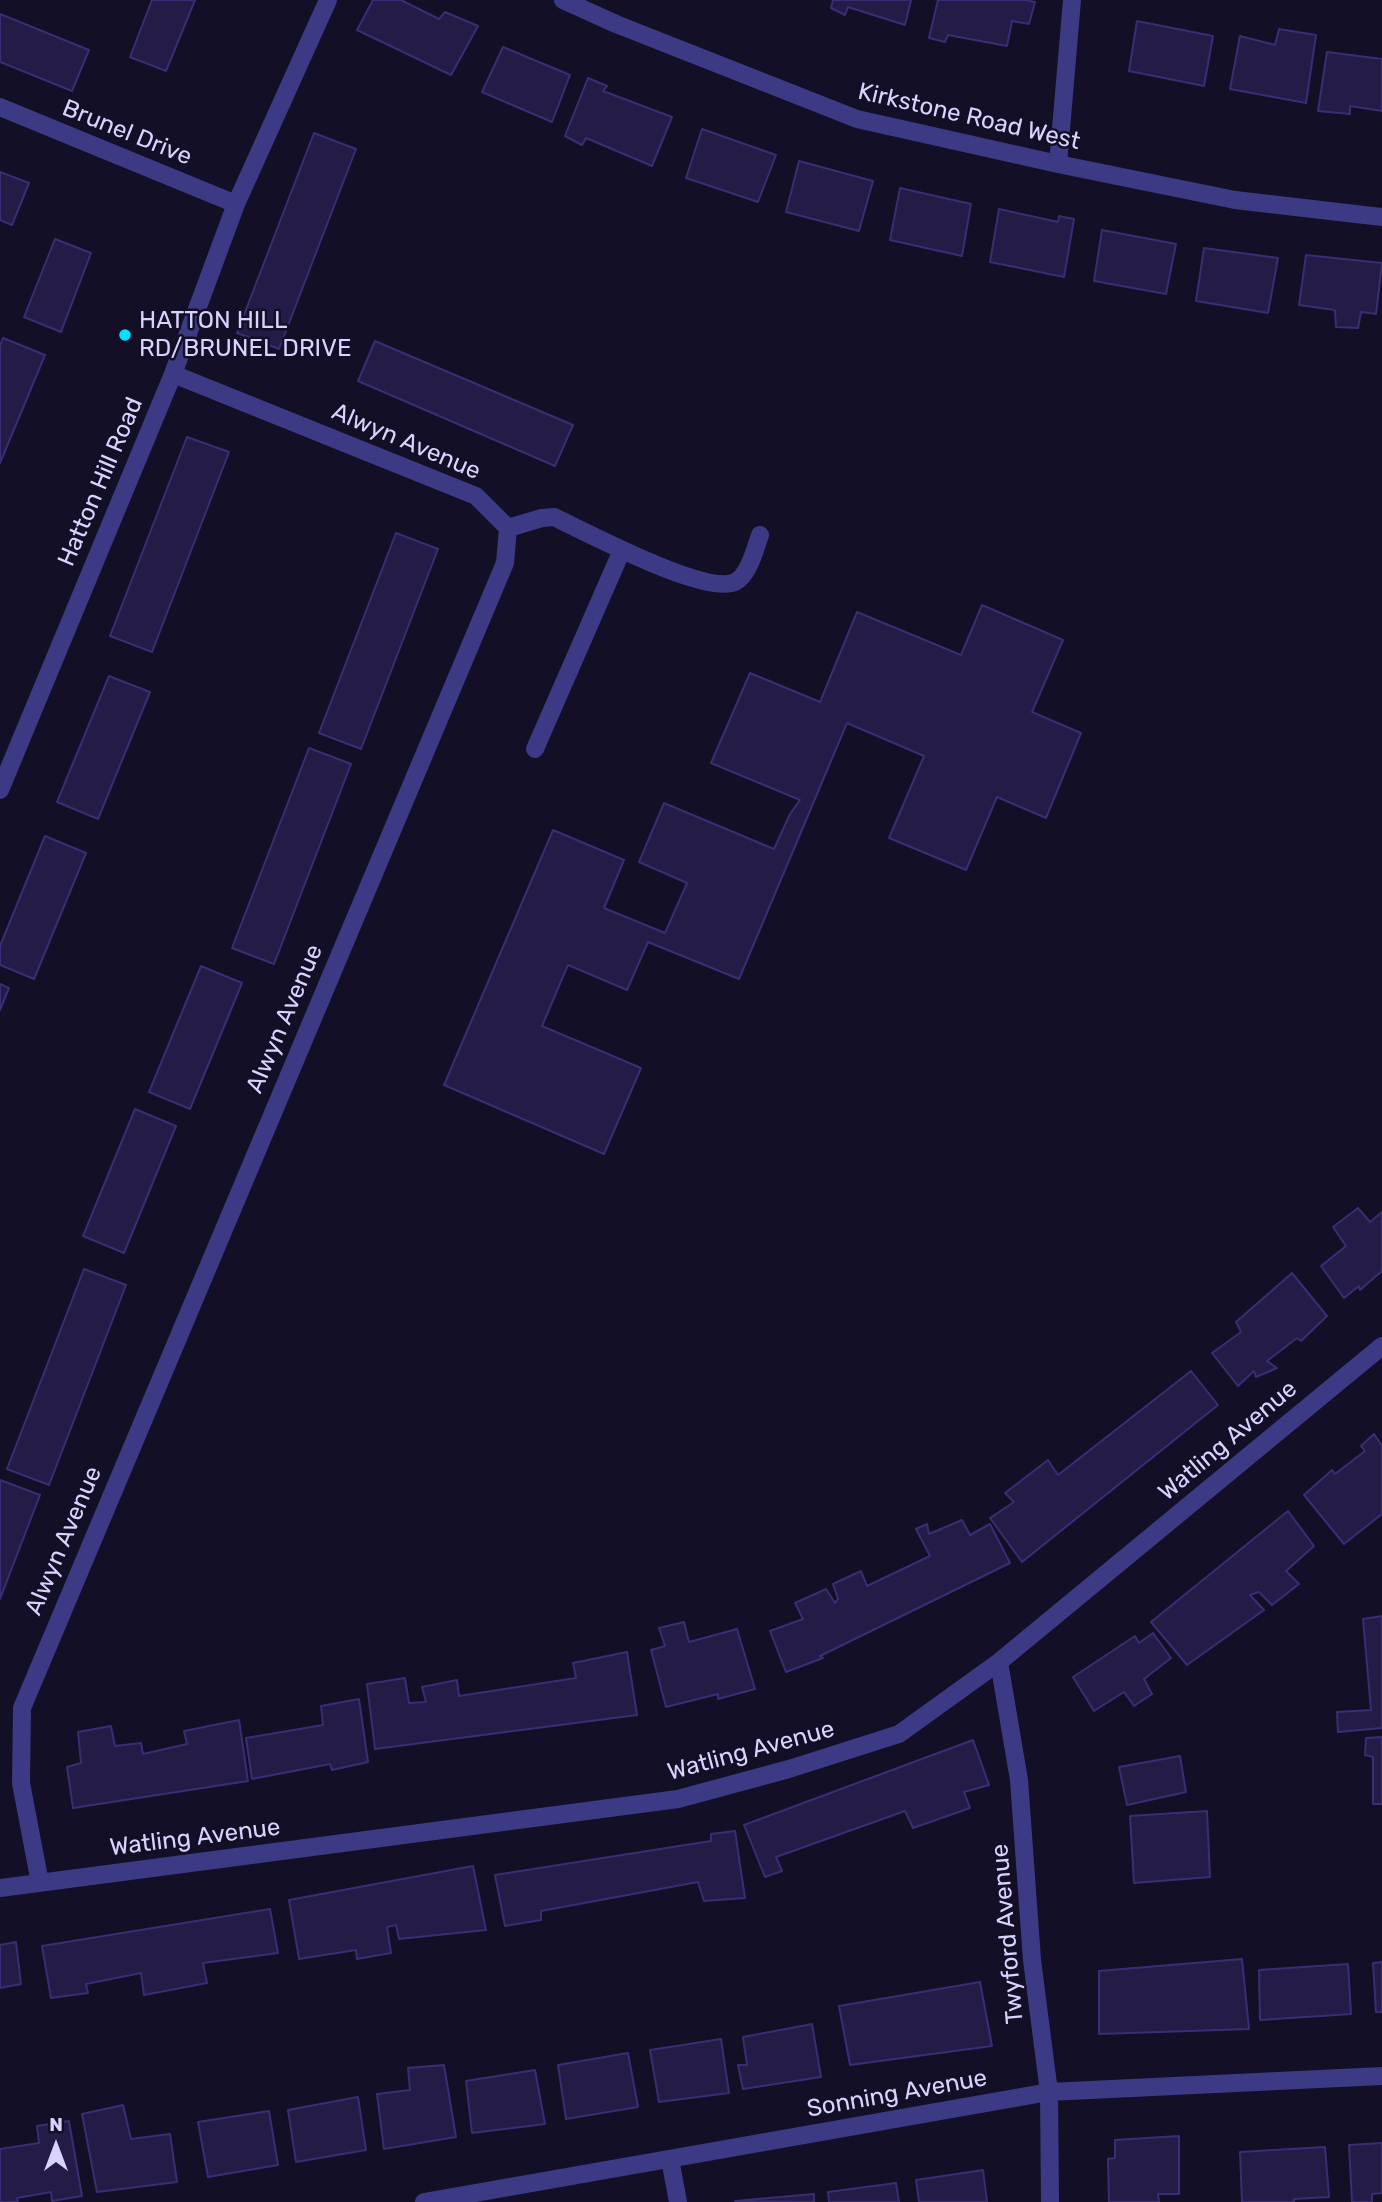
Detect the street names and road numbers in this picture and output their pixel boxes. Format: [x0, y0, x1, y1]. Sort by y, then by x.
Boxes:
street label: Kirkstone Road West [855, 77, 1083, 157]
street label: Brunel Drive [58, 94, 196, 172]
street label: Hatton Hill Road [52, 393, 150, 571]
street label: Alwyn Avenue [327, 398, 485, 486]
street label: Alwyn Avenue [241, 940, 329, 1098]
street label: Watling Avenue [1153, 1375, 1303, 1507]
street label: Alwyn Avenue [20, 1462, 108, 1620]
street label: Watling Avenue [664, 1715, 838, 1787]
street label: Watling Avenue [108, 1813, 282, 1863]
street label: Twyford Avenue [986, 1843, 1030, 2025]
street label: Sonning Avenue [805, 2064, 989, 2124]

